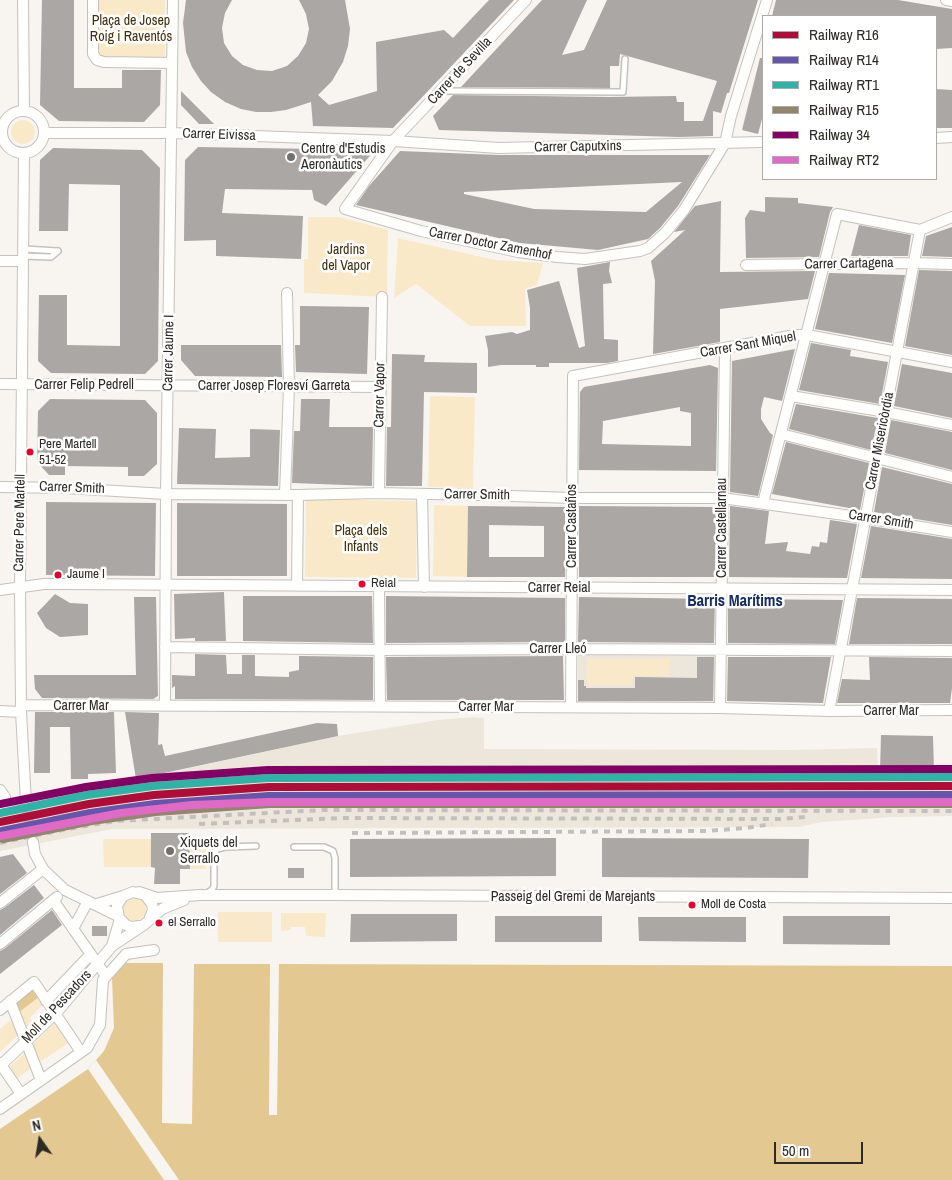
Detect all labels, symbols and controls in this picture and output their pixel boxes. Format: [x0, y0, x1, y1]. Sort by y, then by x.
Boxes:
park label: Plaça de Josep Roig i Raventós [90, 13, 172, 46]
legend [762, 15, 937, 180]
text: Railway R16 [809, 24, 879, 45]
street label: Carrer de Sevilla [424, 34, 496, 108]
text: Railway R14 [809, 49, 879, 70]
text: Railway RT1 [809, 74, 879, 95]
text: Railway R15 [809, 99, 879, 120]
text: Railway 34 [809, 124, 870, 145]
street label: Carrer Eivissa [182, 125, 256, 145]
street label: Carrer Caputxins [534, 138, 622, 156]
place label: Centre d'Estudis Aeronàutics [301, 141, 386, 174]
text: Railway RT2 [809, 149, 879, 170]
marker: Centre d'Estudis Aeronàutics [285, 151, 297, 163]
street label: Carrer Doctor Zamenhof [427, 224, 553, 264]
park label: Jardins del Vapor [322, 242, 370, 274]
street label: Carrer Cartagena [804, 255, 894, 273]
street label: Carrer Jaume I [160, 315, 178, 391]
street label: Carrer Sant Miquel [699, 328, 797, 362]
street label: Carrer Vapor [371, 362, 389, 428]
street label: Carrer Felip Pedrell [34, 377, 134, 393]
street label: Carrer Josep Floresví Garreta [198, 378, 350, 394]
street label: Carrer Misericòrdia [862, 391, 898, 491]
place label: Pere Martell 51-52 [39, 437, 96, 468]
marker: Pere Martell 51-52 [25, 447, 35, 457]
street label: Carrer Pere Martell [11, 474, 29, 572]
street label: Carrer Smith [39, 478, 105, 498]
street label: Carrer Castellarnau [714, 478, 730, 578]
street label: Carrer Castaños [564, 484, 580, 568]
street label: Carrer Smith [444, 486, 510, 504]
street label: Carrer Smith [847, 507, 915, 533]
park label: Plaça dels Infants [335, 523, 387, 556]
place label: Jaume I [67, 567, 105, 583]
marker: Jaume I [53, 570, 63, 580]
place label: Reial [371, 576, 396, 592]
marker: Reial [357, 579, 367, 589]
street label: Carrer Reial [528, 580, 590, 596]
district label: Barris Marítims [687, 592, 783, 612]
street label: Carrer Lleó [529, 641, 587, 657]
street label: Carrer Mar [53, 698, 109, 714]
street label: Carrer Mar [458, 699, 514, 715]
street label: Carrer Mar [863, 703, 919, 719]
place label: Xiquets del Serrallo [180, 835, 237, 868]
marker: Xiquets del Serrallo [164, 845, 176, 857]
street label: Passeig del Gremi de Marejants [491, 889, 655, 905]
place label: Moll de Costa [701, 897, 766, 913]
marker: Moll de Costa [687, 900, 697, 910]
place label: el Serrallo [168, 915, 216, 931]
marker: el Serrallo [154, 918, 164, 928]
street label: Moll de Pescadors [19, 967, 95, 1047]
north arrow [15, 1115, 65, 1165]
text: N [31, 1116, 43, 1135]
scale bar [777, 1132, 866, 1164]
text: 50 m [782, 1140, 809, 1161]

